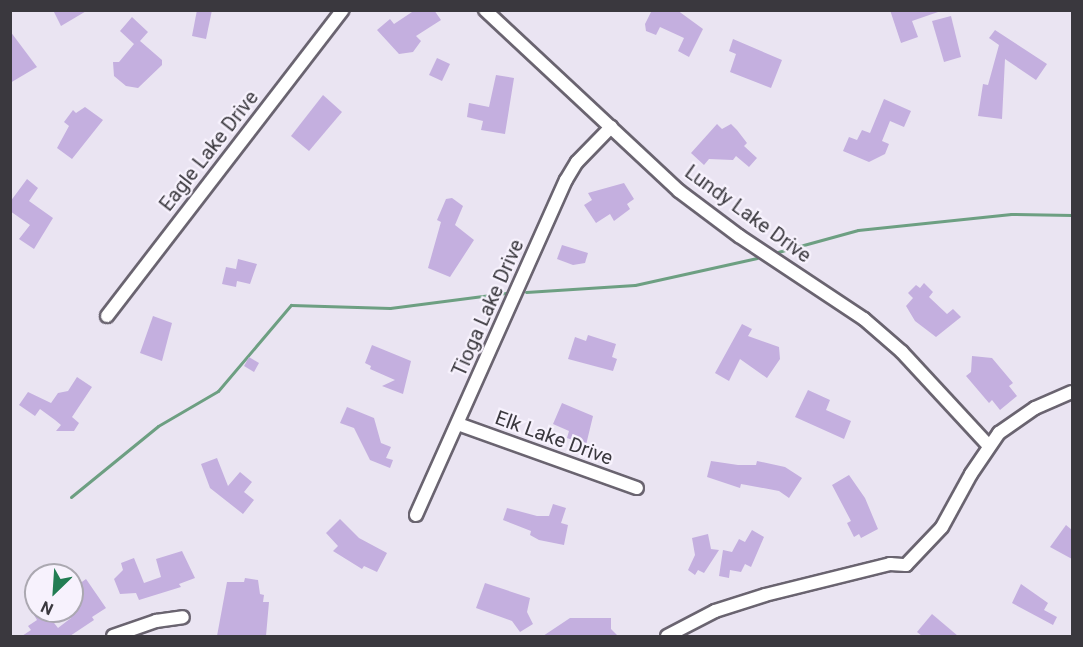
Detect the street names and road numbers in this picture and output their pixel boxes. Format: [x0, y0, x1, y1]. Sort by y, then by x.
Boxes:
street label: Eagle Lake Drive [155, 86, 263, 216]
street label: Lundy Lake Drive [680, 160, 816, 268]
street label: Tioga Lake Drive [447, 236, 529, 380]
street label: Elk Lake Drive [492, 406, 616, 470]

